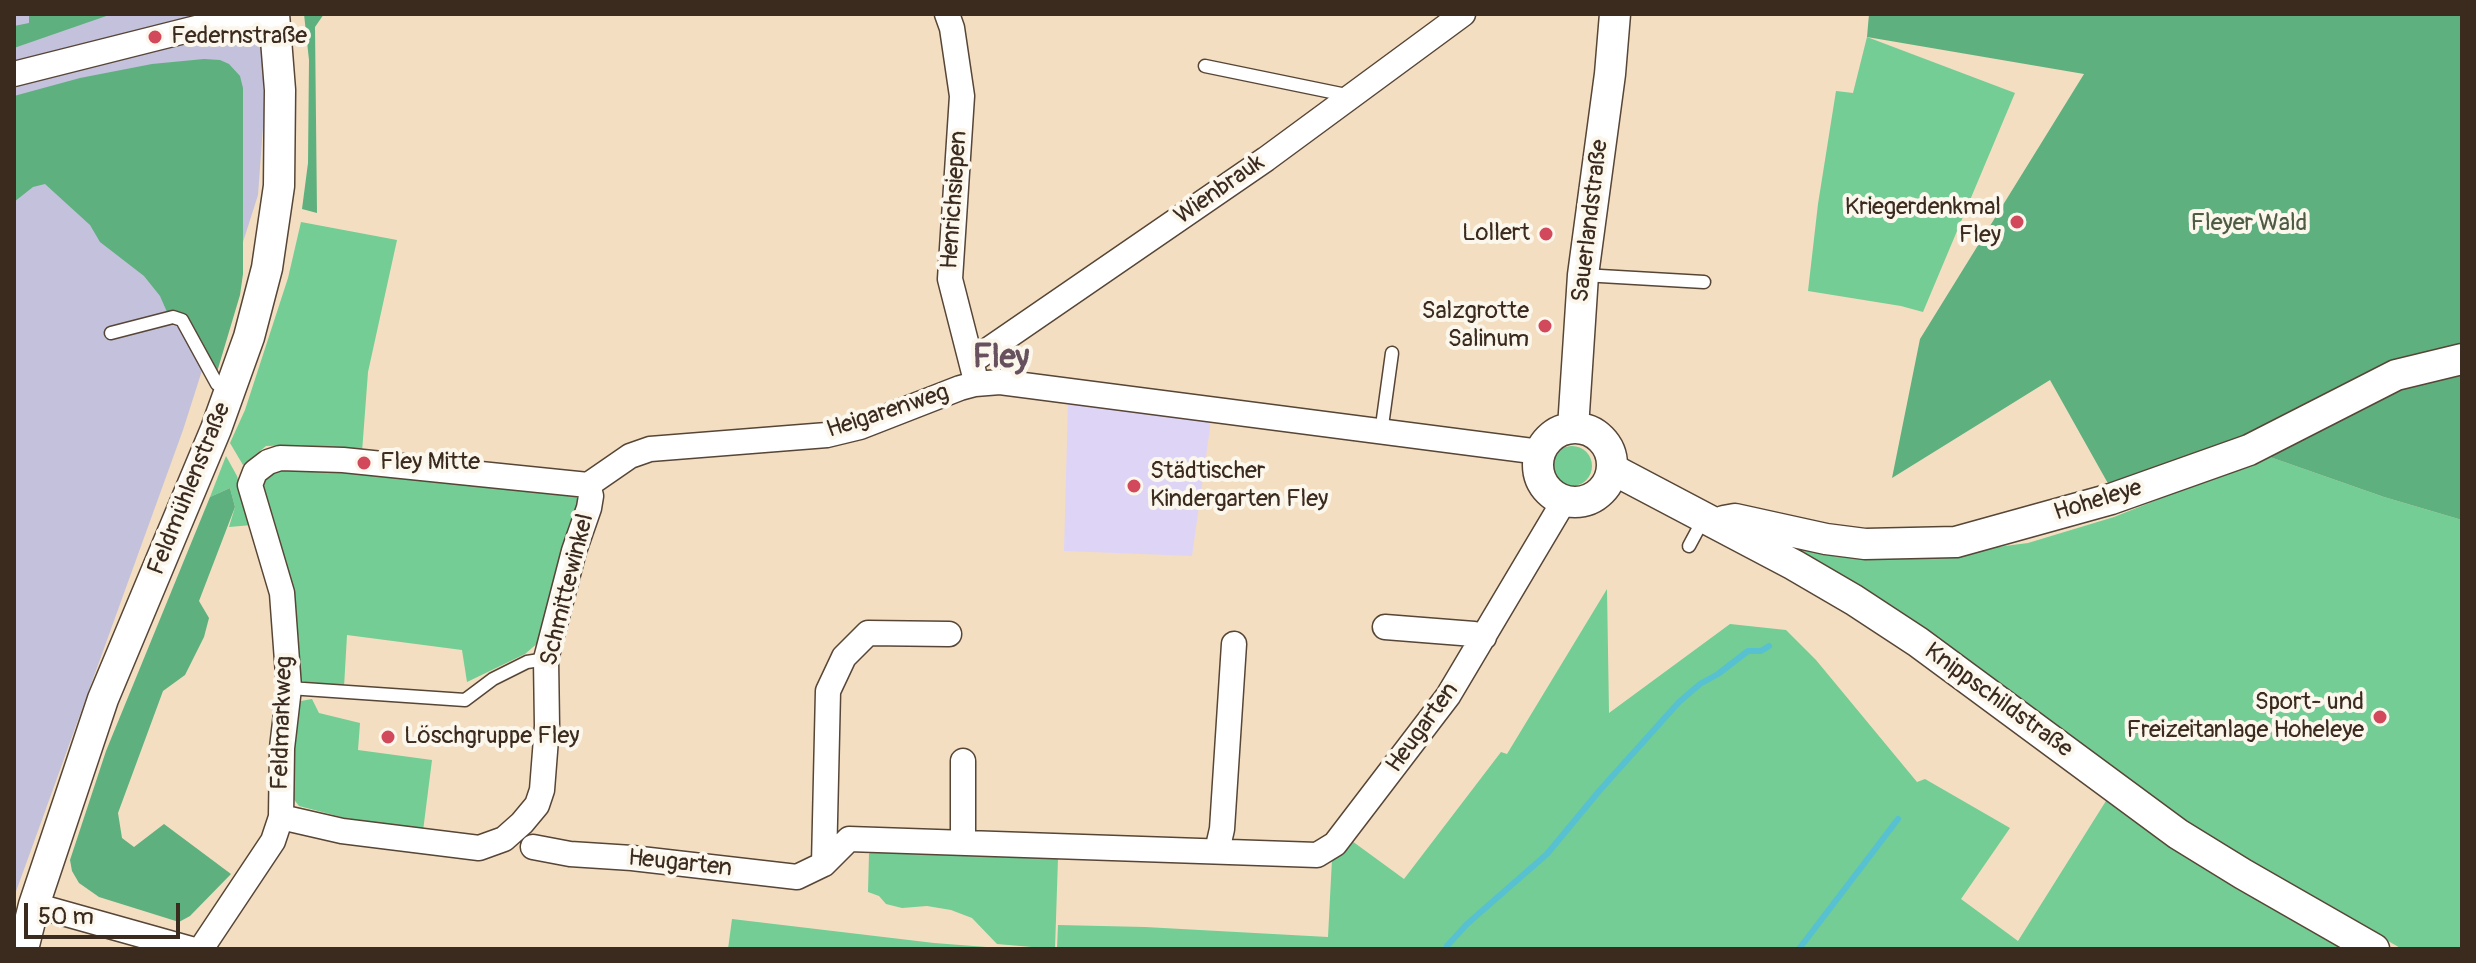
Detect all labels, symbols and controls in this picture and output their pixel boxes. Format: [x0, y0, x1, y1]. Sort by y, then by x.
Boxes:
place label: Federnstraße [171, 23, 307, 51]
marker: Federnstraße [146, 28, 164, 46]
street label: Henrichsiepen [936, 130, 974, 270]
street label: Sauerlandstraße [1567, 138, 1615, 304]
street label: Wienbrauk [1170, 149, 1270, 231]
place label: Kriegerdenkmal Fley [1845, 194, 2001, 250]
park label: Fleyer Wald [2191, 210, 2307, 238]
marker: Kriegerdenkmal Fley [2008, 213, 2026, 231]
place label: Lollert [1462, 220, 1530, 248]
marker: Lollert [1537, 225, 1555, 243]
place label: Salzgrotte Salinum [1421, 298, 1529, 354]
marker: Salzgrotte Salinum [1536, 317, 1554, 335]
district label: Fley [973, 340, 1029, 378]
street label: Heigarenweg [823, 379, 953, 445]
street label: Feldmühlenstraße [142, 399, 238, 579]
place label: Fley Mitte [380, 449, 480, 477]
marker: Fley Mitte [355, 454, 373, 472]
place label: Städtischer Kindergarten Fley [1150, 458, 1328, 514]
street label: Hoheleye [2050, 474, 2146, 528]
marker: Städtischer Kindergarten Fley [1125, 477, 1143, 495]
street label: Schmittewinkel [535, 511, 601, 669]
street label: Knippschildstraße [1918, 638, 2078, 764]
street label: Feldmarkweg [266, 655, 300, 791]
street label: Heugarten [1381, 677, 1465, 779]
place label: Sport- und Freizeitanlage Hoheleye [2126, 689, 2364, 745]
marker: Sport- und Freizeitanlage Hoheleye [2371, 708, 2389, 726]
place label: Löschgruppe Fley [404, 723, 579, 751]
marker: Löschgruppe Fley [379, 728, 397, 746]
street label: Heugarten [627, 844, 733, 884]
scale bar [28, 887, 184, 937]
text: 50 m [38, 902, 94, 931]

